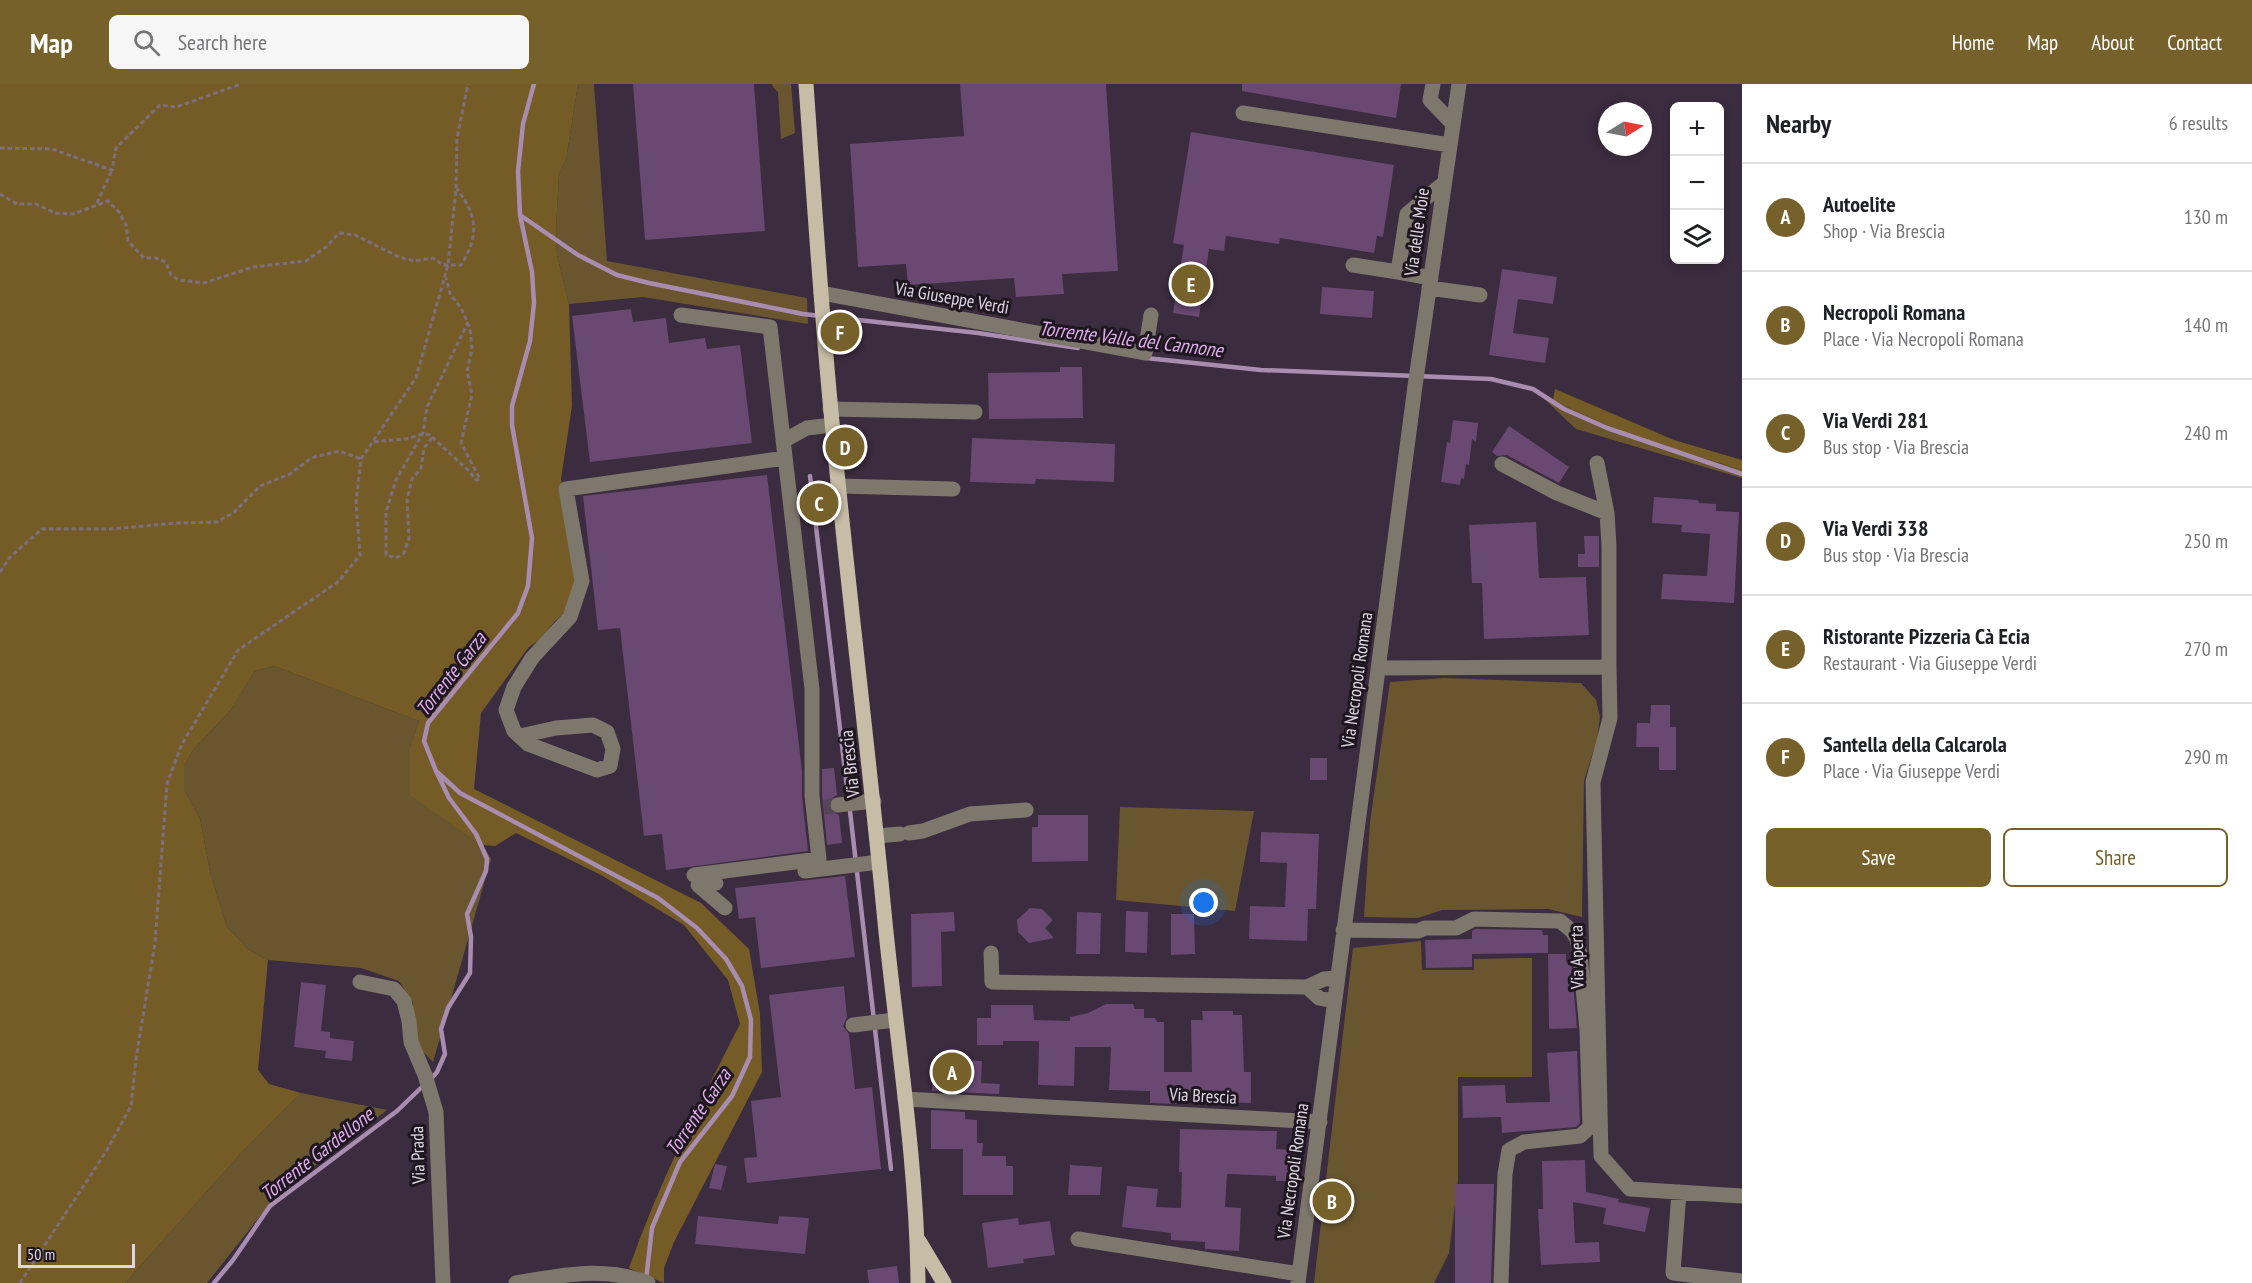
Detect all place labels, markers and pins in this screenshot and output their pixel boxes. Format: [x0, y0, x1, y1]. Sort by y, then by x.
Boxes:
pin: E [1172, 262, 1210, 306]
pin: F [820, 310, 860, 354]
pin: D [826, 424, 864, 470]
pin: C [800, 480, 838, 526]
pin: A [932, 1050, 972, 1094]
pin: B [1312, 1178, 1352, 1224]

